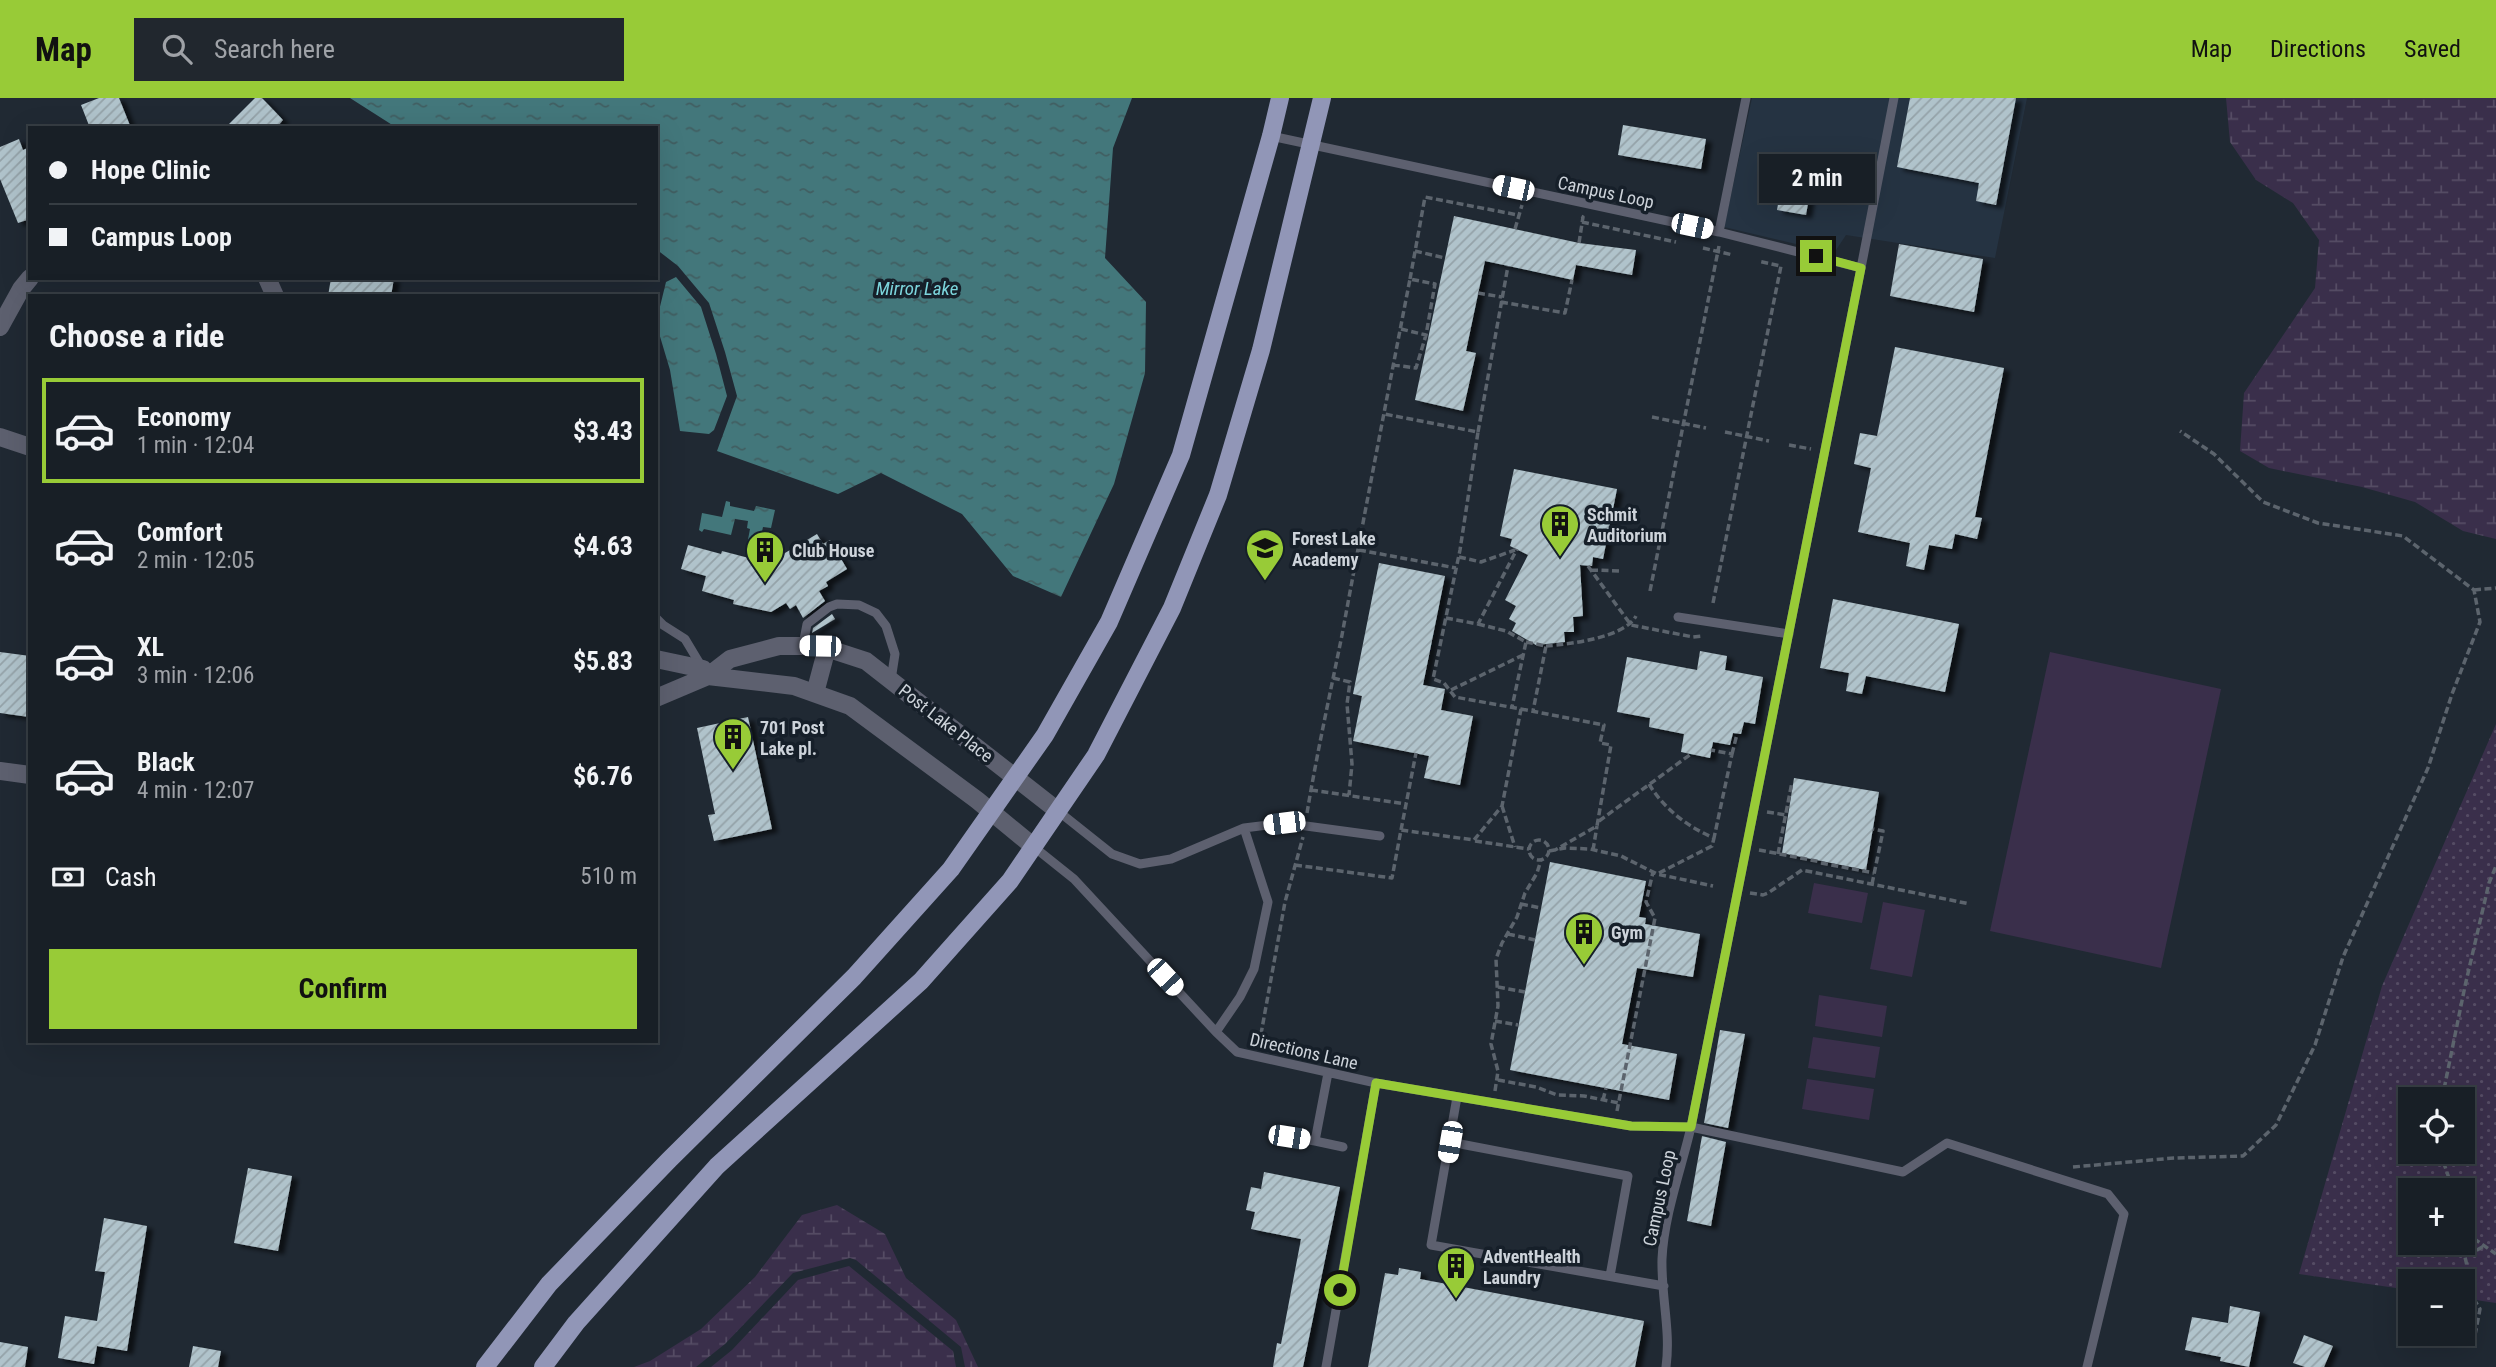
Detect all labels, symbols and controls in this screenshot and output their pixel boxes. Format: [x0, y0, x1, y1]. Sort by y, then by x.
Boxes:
search box [134, 18, 624, 81]
text: Map [35, 30, 92, 69]
icon: search [158, 30, 196, 68]
text: Search here [214, 34, 335, 64]
text: Map [2191, 35, 2232, 63]
text: Directions [2270, 35, 2366, 63]
text: Saved [2404, 35, 2461, 63]
text: Hope Clinic [91, 155, 210, 185]
callout: 2 min [1758, 155, 1874, 204]
text: 2 min [1791, 165, 1843, 192]
street label: Campus Loop [1556, 172, 1656, 212]
car [1491, 173, 1536, 203]
car [1670, 211, 1715, 241]
text: Campus Loop [91, 222, 232, 252]
route end [1800, 240, 1832, 272]
water label: Mirror Lake [876, 277, 958, 300]
text: Choose a ride [49, 317, 224, 355]
icon: car [53, 399, 116, 462]
text: Economy [137, 402, 231, 432]
text: $3.43 [573, 416, 633, 446]
text: 1 min · 12:04 [137, 432, 254, 459]
building icon: Schmit Auditorium [1539, 503, 1581, 558]
place label: Schmit Auditorium [1587, 504, 1667, 546]
icon: car [53, 514, 116, 577]
text: Comfort [137, 517, 223, 547]
school or university icon: Forest Lake Academy [1244, 527, 1286, 582]
place label: Forest Lake Academy [1292, 528, 1376, 570]
building icon: Club House [744, 529, 786, 584]
text: $4.63 [573, 531, 633, 561]
place label: Club House [792, 540, 875, 561]
text: 2 min · 12:05 [137, 547, 254, 574]
icon: car [53, 629, 116, 692]
text: XL [137, 632, 164, 662]
car [799, 635, 842, 657]
text: $5.83 [573, 646, 633, 676]
text: 3 min · 12:06 [137, 662, 254, 689]
street label: Post Lake Place [895, 680, 997, 766]
building icon: 701 Post Lake pl. [712, 716, 754, 771]
place label: 701 Post Lake pl. [760, 717, 825, 759]
icon: car [53, 744, 116, 807]
text: Black [137, 747, 195, 777]
text: $6.76 [573, 761, 633, 791]
text: 4 min · 12:07 [137, 777, 254, 804]
car [1262, 810, 1307, 836]
icon: cash [49, 858, 87, 896]
text: Cash [105, 862, 157, 892]
text: 510 m [580, 863, 637, 890]
building icon: Gym [1563, 911, 1605, 966]
place label: Gym [1611, 922, 1643, 943]
button: Confirm [49, 949, 637, 1029]
car [1143, 954, 1188, 1000]
street label: Directions Lane [1248, 1028, 1360, 1074]
map controls [2398, 1087, 2475, 1346]
button: locate [2398, 1087, 2475, 1164]
car [1437, 1119, 1464, 1165]
car [1267, 1123, 1312, 1151]
street label: Campus Loop [1639, 1148, 1679, 1248]
button: + [2398, 1178, 2475, 1255]
building icon: AdventHealth Laundry [1435, 1245, 1477, 1300]
place label: AdventHealth Laundry [1483, 1246, 1581, 1288]
button: − [2398, 1269, 2475, 1346]
route start [1324, 1274, 1356, 1306]

